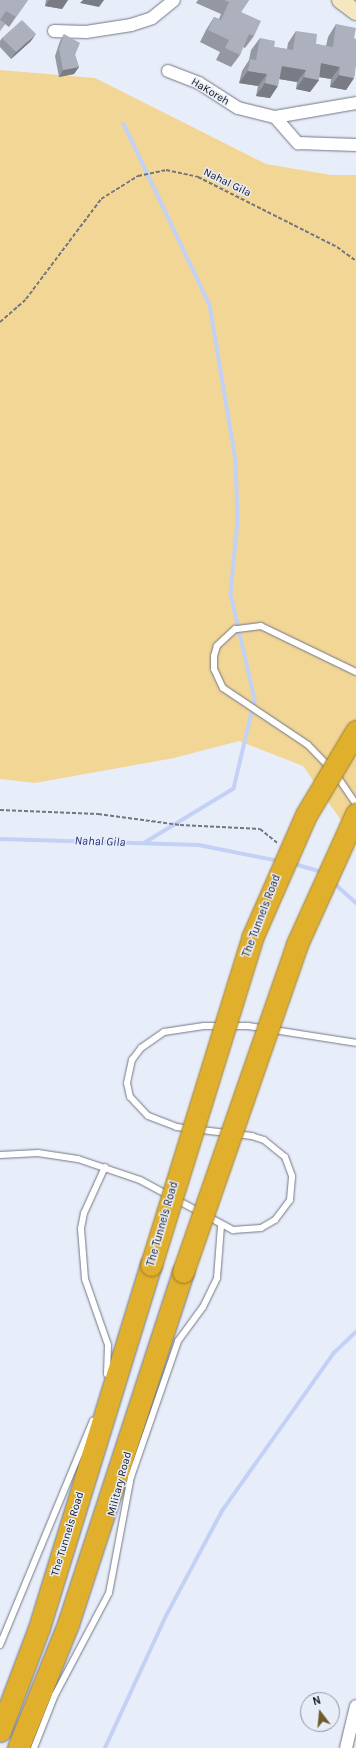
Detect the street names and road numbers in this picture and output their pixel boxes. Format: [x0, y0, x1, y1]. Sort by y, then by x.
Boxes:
street label: HaKoreh [188, 75, 232, 109]
street label: Nahal Gila [201, 166, 253, 200]
street label: The Tunnels Road [240, 873, 284, 959]
street label: The Tunnels Road [145, 1180, 181, 1268]
street label: Military Road [105, 1450, 135, 1518]
street label: The Tunnels Road [49, 1490, 87, 1578]

